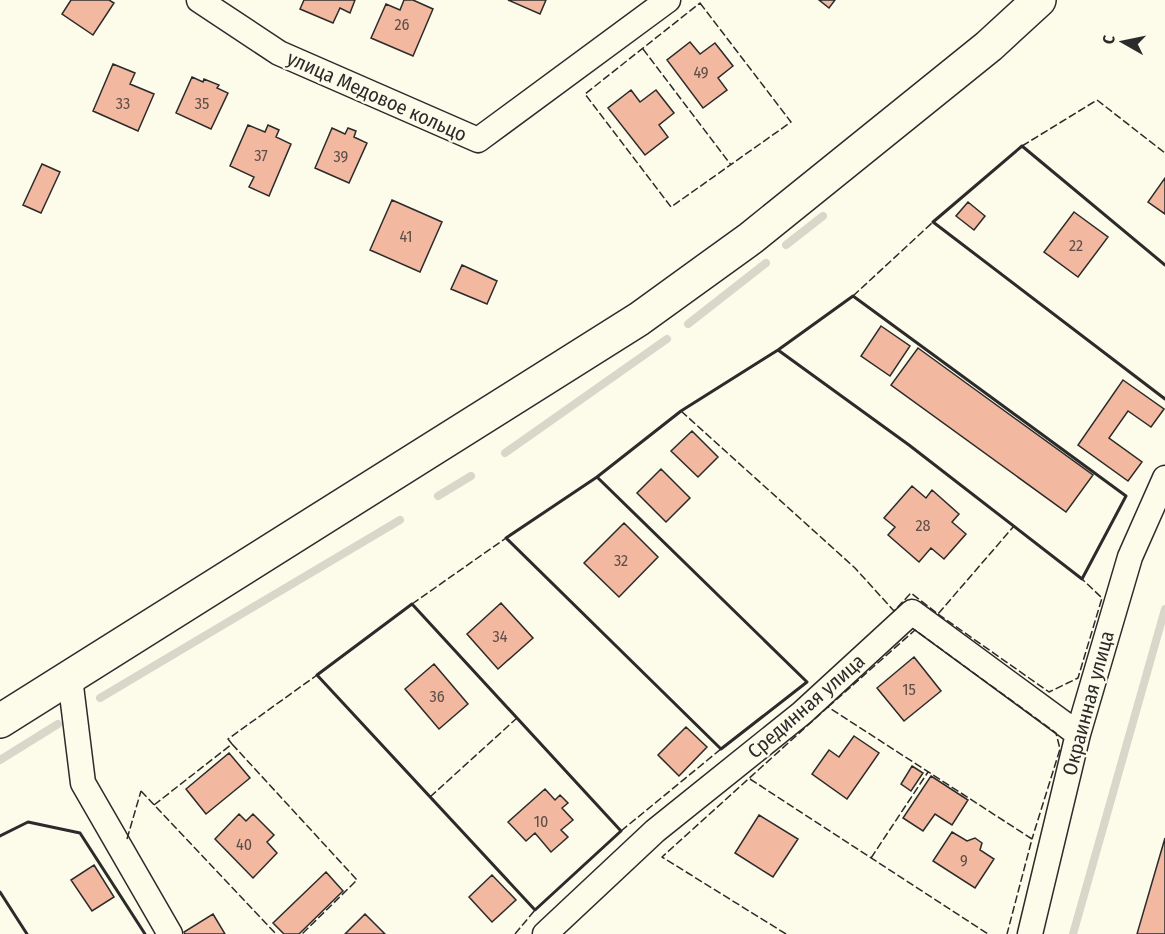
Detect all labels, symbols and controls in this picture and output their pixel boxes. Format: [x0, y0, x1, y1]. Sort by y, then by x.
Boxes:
north arrow [1093, 12, 1153, 72]
house number: 26 [395, 15, 410, 34]
text: С [1099, 34, 1119, 45]
street label: улица Медовое кольцо [283, 46, 471, 146]
house number: 49 [693, 63, 709, 82]
house number: 33 [116, 94, 130, 113]
house number: 35 [195, 94, 209, 113]
house number: 37 [254, 146, 268, 165]
house number: 39 [334, 147, 349, 166]
house number: 41 [399, 227, 413, 246]
house number: 22 [1069, 236, 1083, 255]
house number: 28 [915, 516, 931, 535]
house number: 32 [614, 551, 628, 570]
house number: 34 [493, 627, 508, 646]
street label: Окраинная улица [1057, 628, 1119, 778]
street label: Срединная улица [743, 649, 869, 763]
house number: 15 [902, 680, 916, 699]
house number: 36 [429, 687, 445, 706]
house number: 10 [534, 812, 548, 831]
house number: 40 [236, 835, 252, 854]
house number: 9 [960, 851, 968, 870]

